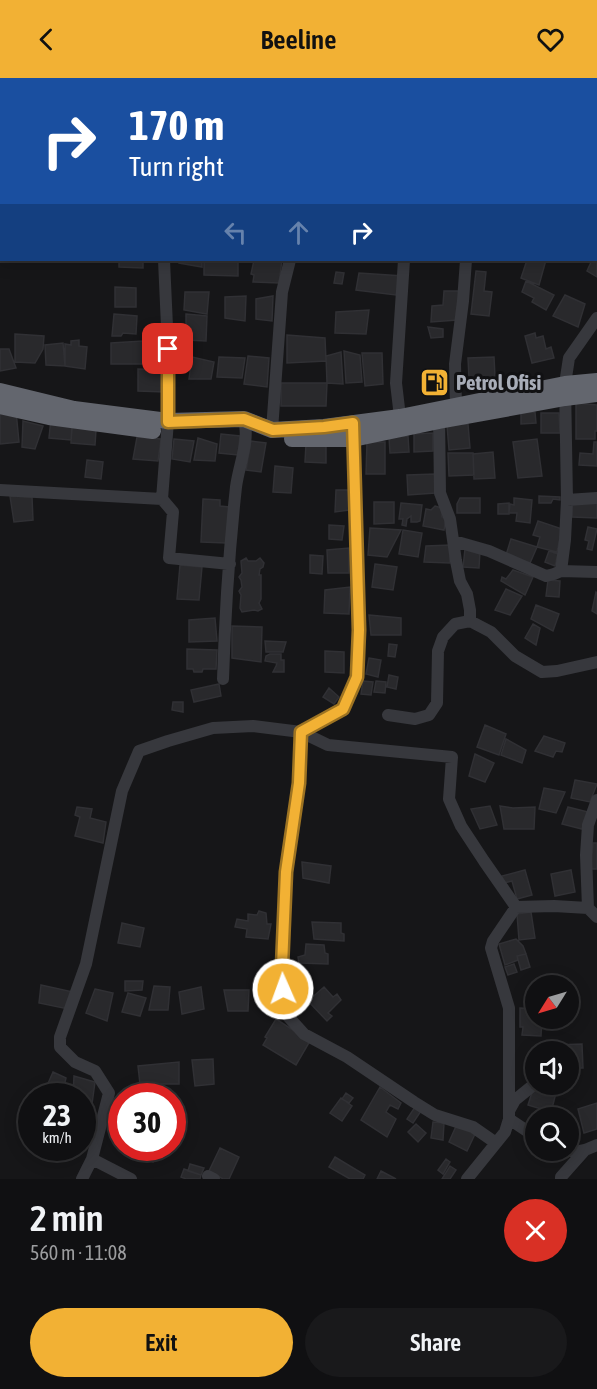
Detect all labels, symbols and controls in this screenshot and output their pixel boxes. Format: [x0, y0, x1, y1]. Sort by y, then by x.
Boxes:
icon: back [30, 23, 63, 56]
icon: heart [534, 23, 567, 56]
text: Beeline [261, 24, 336, 55]
text: 170 m [129, 101, 224, 149]
icon: right [30, 102, 108, 180]
text: Turn right [129, 151, 224, 182]
icon: left [219, 216, 252, 249]
icon: ahead [282, 216, 315, 249]
icon: right [345, 216, 378, 249]
pin [142, 323, 193, 374]
icon: arrive [151, 332, 184, 365]
fuel station icon: Petrol Ofisi [419, 366, 451, 398]
place label: Petrol Ofisi [456, 370, 541, 394]
position arrow [251, 957, 315, 1021]
north arrow [525, 975, 579, 1029]
map controls [525, 975, 579, 1161]
button: sound [525, 1041, 579, 1095]
speed limit sign: 30 [108, 1083, 186, 1161]
text: 23 [43, 1098, 71, 1132]
button: search [525, 1107, 579, 1161]
text: km/h [42, 1129, 72, 1146]
text: 2 min [30, 1197, 104, 1239]
button: close [504, 1199, 567, 1262]
text: 560 m · 11:08 [30, 1241, 127, 1264]
button: Exit [30, 1308, 293, 1377]
button: Share [305, 1308, 567, 1377]

